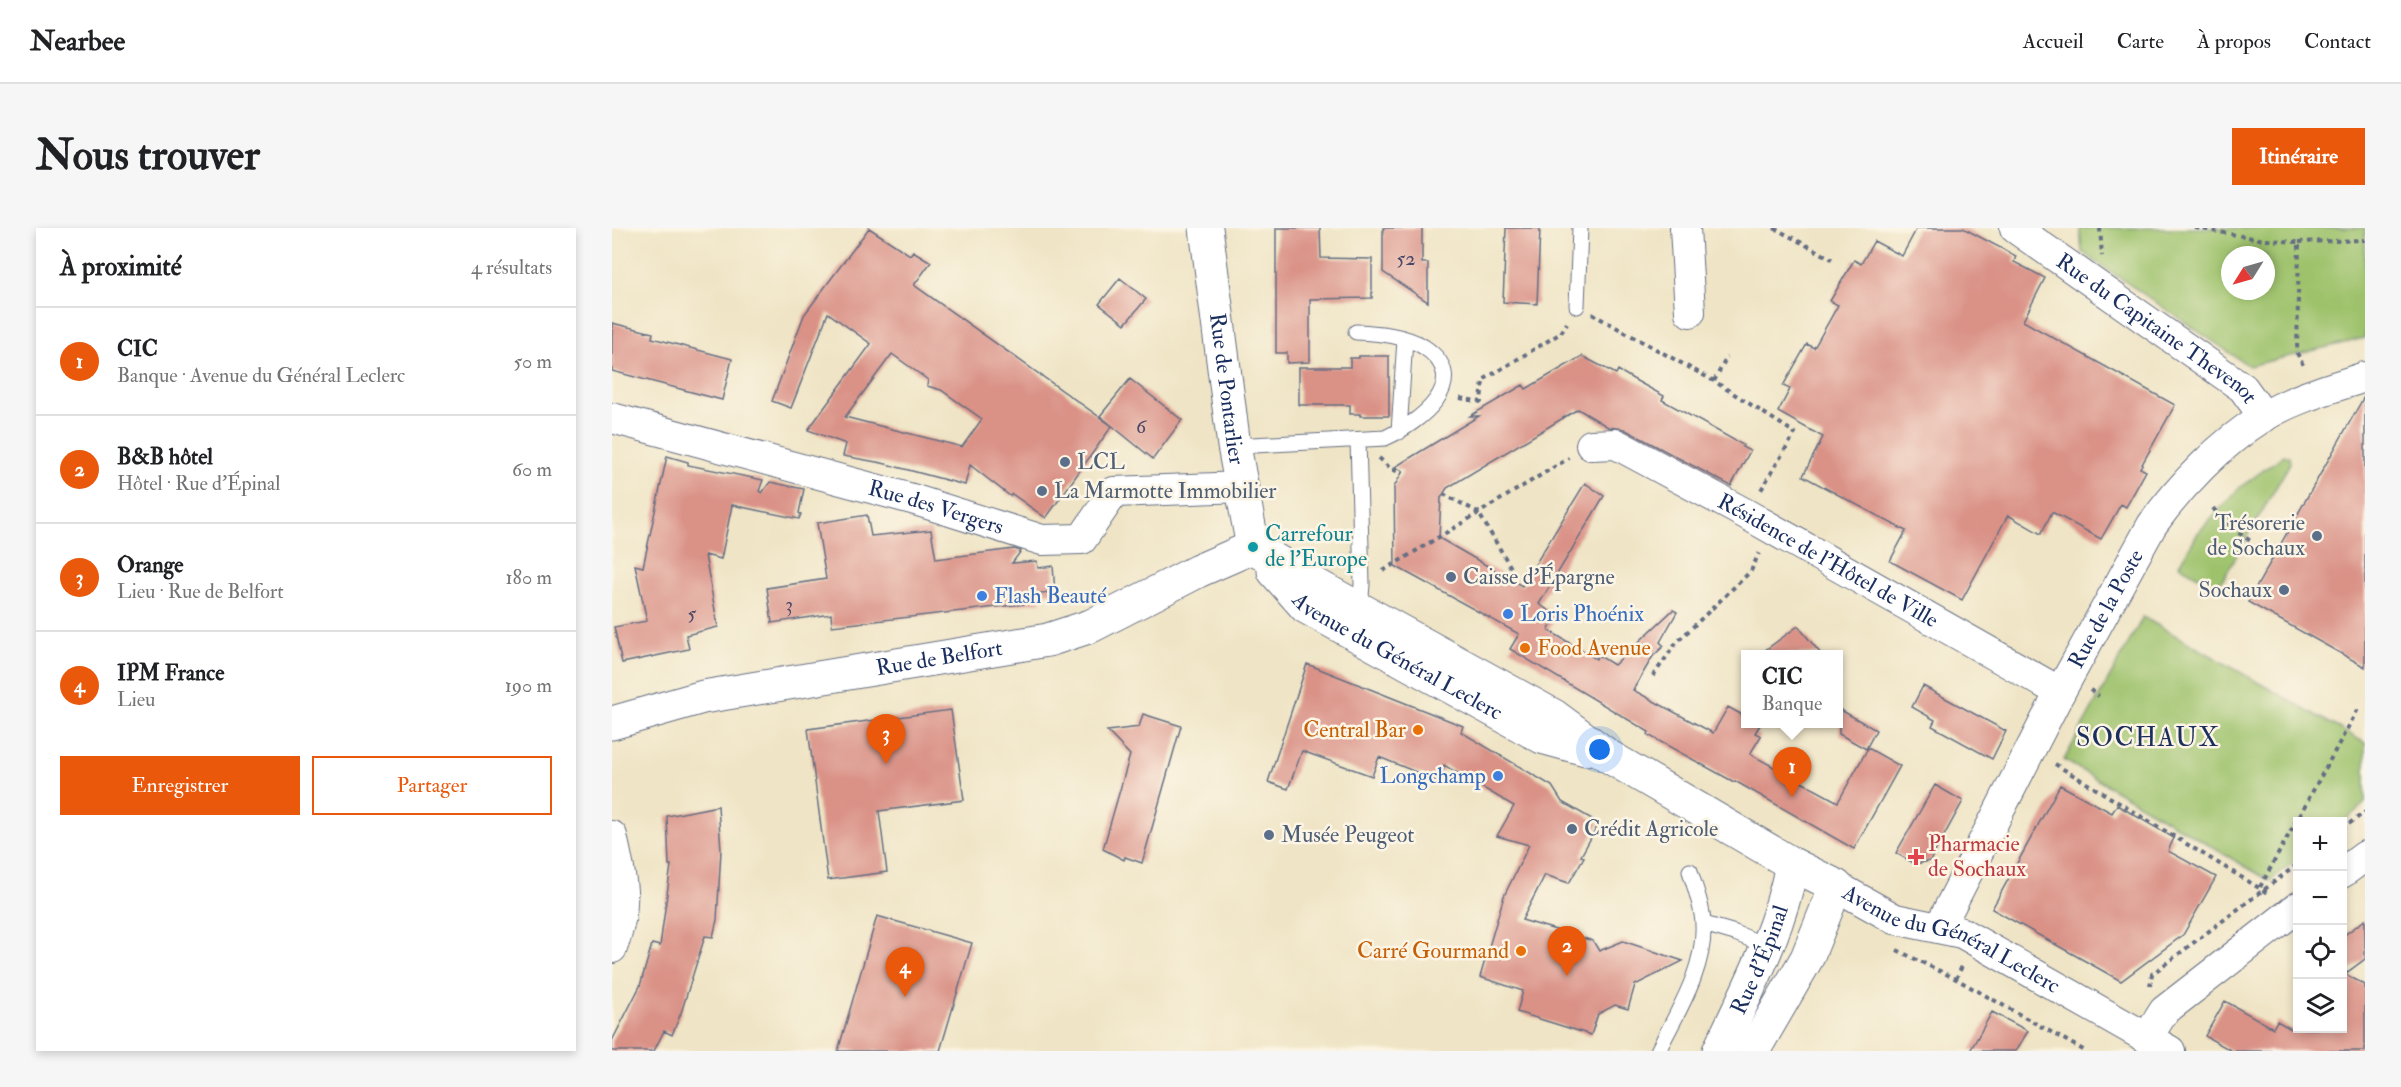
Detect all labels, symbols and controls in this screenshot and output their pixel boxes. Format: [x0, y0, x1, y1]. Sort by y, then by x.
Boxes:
text: Nearbee [30, 24, 125, 59]
text: Accueil [2023, 28, 2084, 55]
text: Carte [2117, 28, 2164, 55]
text: À propos [2197, 28, 2271, 55]
text: Contact [2304, 28, 2371, 55]
button: Itinéraire [2232, 128, 2365, 185]
text: Nous trouver [36, 130, 260, 182]
house number: 52 [1397, 246, 1415, 271]
north arrow [2221, 246, 2275, 300]
street label: Rue du Capitaine Thevenot [2051, 247, 2264, 409]
text: À proximité [60, 251, 182, 283]
text: 4 résultats [471, 255, 552, 280]
street label: Rue de Pontarlier [1203, 311, 1251, 468]
text: CIC [117, 335, 158, 363]
text: 1 [76, 349, 83, 374]
text: 50 m [513, 349, 552, 374]
text: Banque · Avenue du Général Leclerc [117, 363, 405, 388]
house number: 6 [1136, 414, 1147, 439]
text: B&B hôtel [117, 443, 213, 471]
place label: LCL [1077, 448, 1125, 476]
marker: LCL [1058, 455, 1072, 469]
text: 2 [74, 457, 85, 482]
text: 60 m [512, 457, 552, 482]
text: Hôtel · Rue d'Épinal [117, 471, 280, 496]
street label: Rue des Vergers [865, 474, 1007, 541]
place label: La Marmotte Immobilier [1054, 477, 1277, 505]
marker: La Marmotte Immobilier [1035, 484, 1049, 498]
street label: Résidence de l'Hôtel de Ville [1713, 487, 1943, 634]
place label: Trésorerie de Sochaux [2207, 509, 2305, 562]
place label: Carrefour de l'Europe [1265, 520, 1367, 574]
marker: Trésorerie de Sochaux [2310, 529, 2324, 543]
marker: Carrefour de l'Europe [1246, 540, 1260, 554]
street label: Rue de la Poste [2062, 545, 2150, 673]
text: Orange [117, 551, 184, 579]
place label: Caisse d'Épargne [1463, 562, 1615, 592]
text: 3 [76, 565, 83, 590]
text: 180 m [505, 565, 552, 590]
marker: Caisse d'Épargne [1444, 570, 1458, 584]
place label: Sochaux [2199, 576, 2272, 604]
text: Lieu · Rue de Belfort [117, 579, 284, 604]
place label: Flash Beauté [994, 582, 1107, 610]
marker: Sochaux [2277, 583, 2291, 597]
street label: Avenue du Général Leclerc [1285, 586, 1508, 727]
marker: Flash Beauté [975, 589, 989, 603]
house number: 3 [785, 592, 793, 617]
place label: Loris Phoénix [1520, 600, 1644, 628]
house number: 5 [688, 601, 697, 626]
marker: Loris Phoénix [1501, 607, 1515, 621]
street label: Rue de Belfort [874, 634, 1004, 682]
place label: Food Avenue [1537, 634, 1651, 662]
marker: Food Avenue [1518, 641, 1532, 655]
popup [1741, 650, 1843, 728]
text: IPM France [117, 659, 224, 687]
text: CIC [1762, 663, 1803, 691]
text: 4 [74, 673, 85, 698]
text: 190 m [505, 673, 552, 698]
text: Lieu [117, 687, 155, 712]
text: Banque [1762, 691, 1822, 716]
pin: 3 [866, 714, 906, 764]
place label: Central Bar [1303, 716, 1407, 744]
district label: SOCHAUX [2076, 722, 2220, 754]
marker: Central Bar [1411, 723, 1425, 737]
your location [1585, 735, 1614, 764]
pin: 1 [1772, 748, 1812, 797]
button: Enregistrer [60, 756, 300, 815]
button: Partager [312, 756, 552, 815]
place label: Longchamp [1380, 762, 1486, 791]
marker: Longchamp [1491, 769, 1505, 783]
place label: Crédit Agricole [1584, 815, 1718, 843]
map controls [2293, 817, 2347, 1033]
button: + [2293, 817, 2347, 871]
place label: Musée Peugeot [1281, 821, 1415, 849]
marker: Crédit Agricole [1565, 822, 1579, 836]
marker: Musée Peugeot [1262, 828, 1276, 842]
place label: Pharmacie de Sochaux [1928, 830, 2026, 883]
marker: Pharmacie de Sochaux [1909, 850, 1923, 864]
button: − [2293, 871, 2347, 925]
street label: Avenue du Général Leclerc [1837, 878, 2065, 1000]
street label: Rue d'Épinal [1724, 902, 1795, 1019]
button: locate [2293, 925, 2347, 979]
pin: 2 [1548, 926, 1586, 976]
place label: Carré Gourmand [1357, 937, 1509, 965]
marker: Carré Gourmand [1514, 944, 1528, 958]
pin: 4 [886, 948, 924, 997]
button: layers [2293, 979, 2347, 1033]

